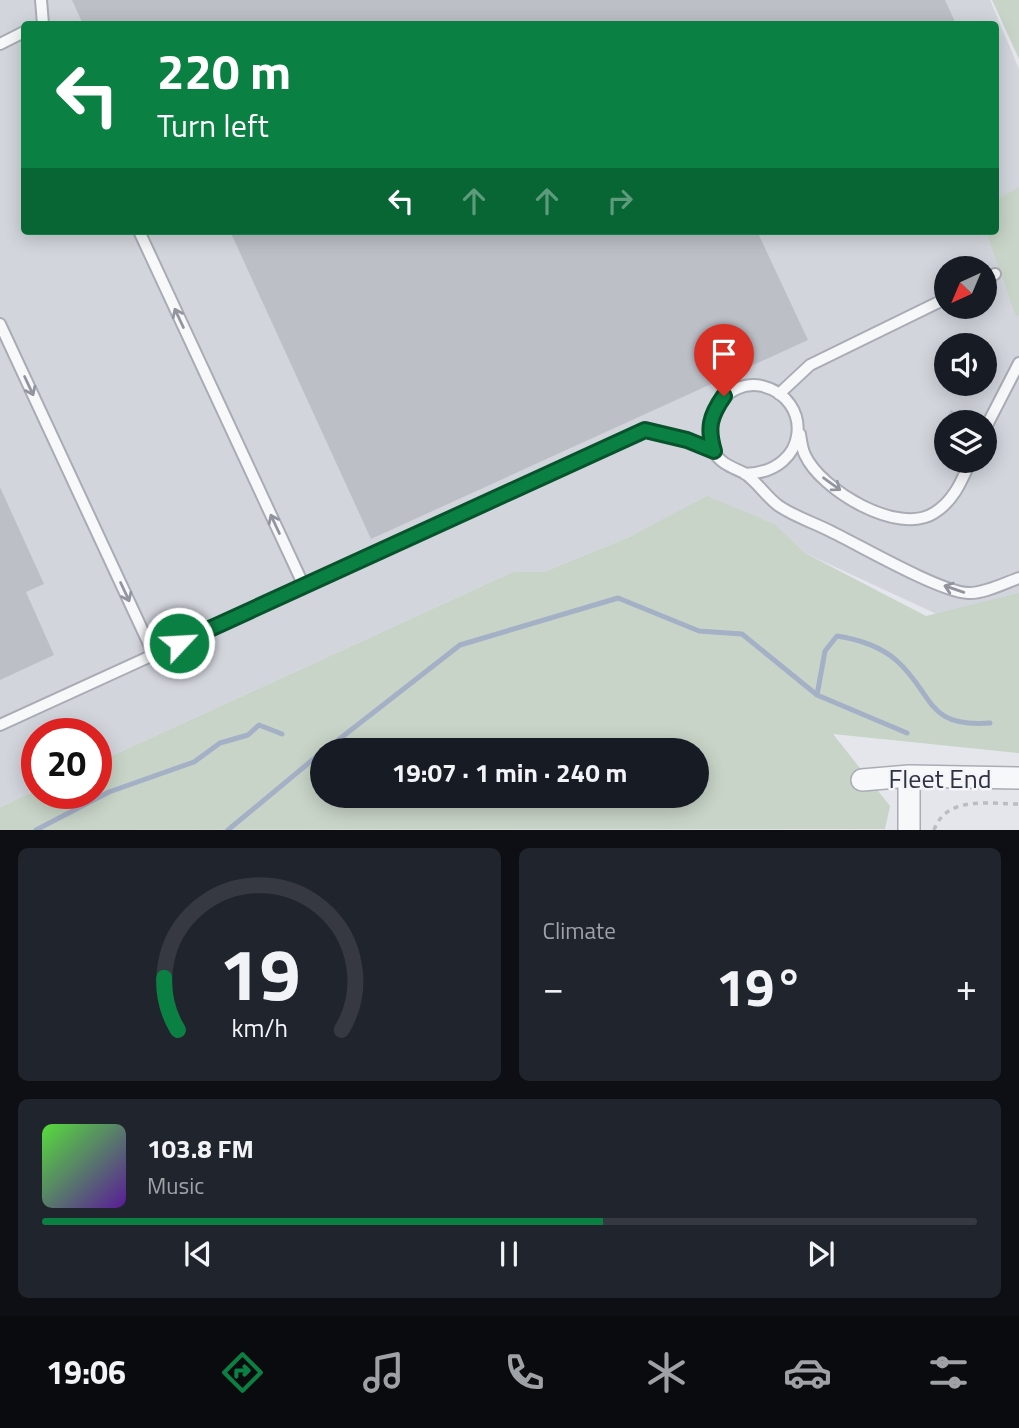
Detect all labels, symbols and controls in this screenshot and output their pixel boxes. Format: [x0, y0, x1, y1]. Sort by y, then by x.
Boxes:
text: 220 m [157, 33, 291, 108]
icon: left [42, 49, 133, 140]
text: Turn left [157, 101, 269, 149]
icon: left [382, 182, 420, 220]
icon: ahead [455, 182, 493, 220]
icon: ahead [528, 182, 566, 220]
icon: right [601, 182, 639, 220]
north arrow [934, 256, 998, 318]
map controls [934, 256, 997, 473]
one-way arrow [172, 307, 185, 328]
pin [694, 324, 754, 396]
button: sound [934, 333, 997, 396]
icon: arrive [705, 335, 743, 373]
one-way arrow [23, 374, 36, 396]
button: layers [934, 410, 997, 473]
one-way arrow [822, 477, 841, 491]
one-way arrow [268, 514, 281, 535]
one-way arrow [119, 581, 132, 602]
one-way arrow [943, 582, 965, 594]
position arrow [142, 606, 216, 680]
speed limit sign: 20 [21, 718, 112, 809]
text: 19:07 · 1 min · 240 m [392, 753, 627, 792]
street label: Fleet End [889, 759, 991, 798]
text: Climate [543, 913, 616, 948]
text: 19 [218, 919, 300, 1029]
text: 19° [716, 947, 803, 1026]
text: − [543, 958, 564, 1016]
text: + [956, 958, 977, 1016]
text: km/h [231, 1009, 288, 1047]
text: 103.8 FM [147, 1129, 254, 1168]
text: Music [147, 1168, 204, 1203]
icon: previous [179, 1235, 217, 1273]
icon: pause [490, 1235, 528, 1273]
icon: next [802, 1235, 840, 1273]
text: 19:06 [46, 1348, 126, 1396]
icon: directions [218, 1348, 267, 1397]
icon: music [359, 1348, 408, 1397]
icon: phone [500, 1348, 549, 1397]
icon: climate [642, 1348, 691, 1397]
icon: car [783, 1348, 832, 1397]
icon: filters [924, 1348, 973, 1397]

